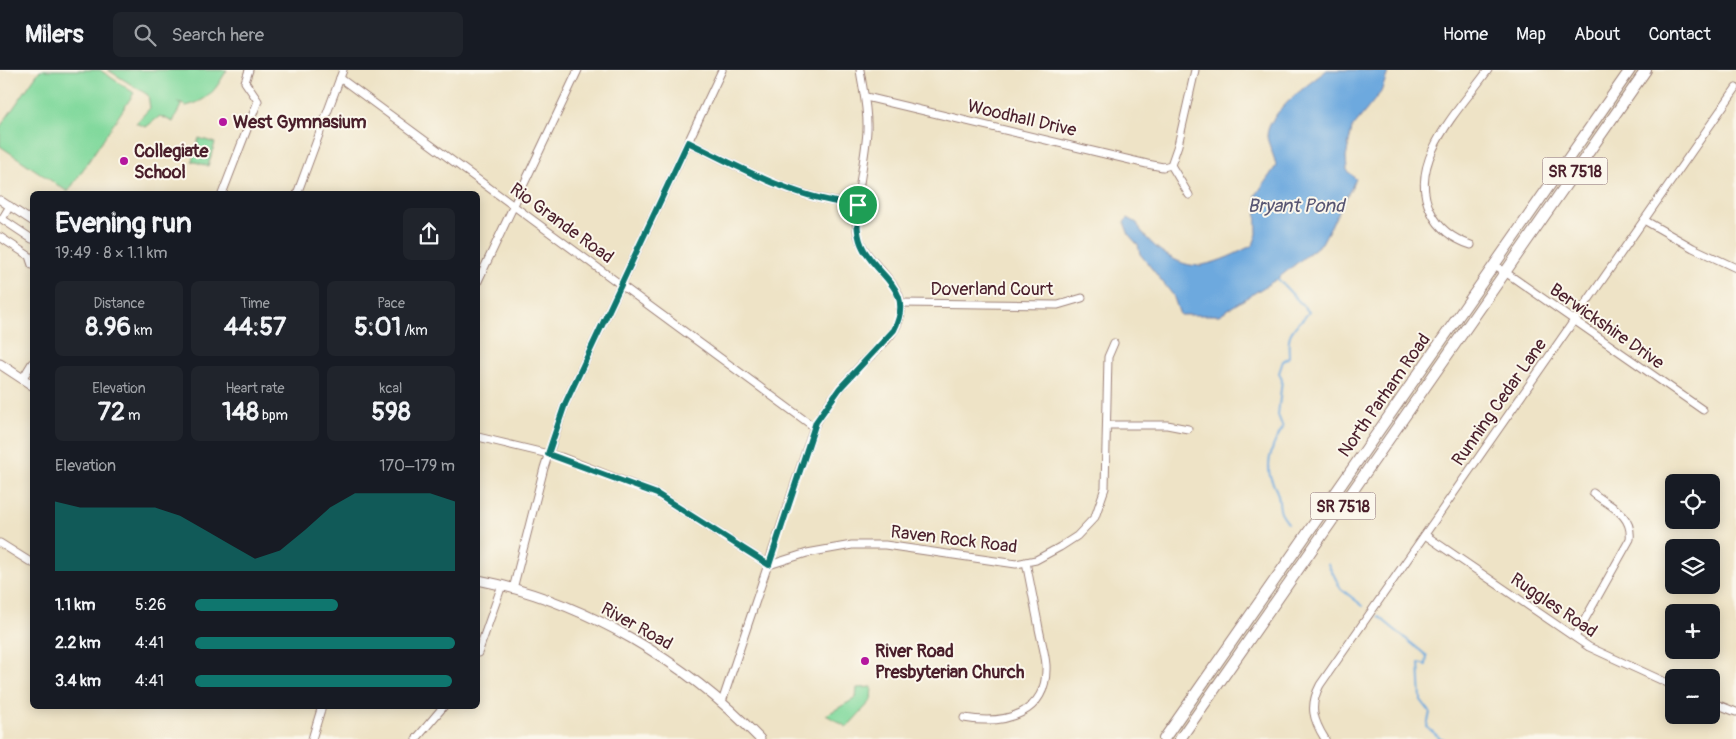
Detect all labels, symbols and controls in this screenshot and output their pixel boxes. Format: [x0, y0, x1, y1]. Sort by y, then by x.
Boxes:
search box [113, 12, 463, 57]
text: Milers [25, 20, 83, 49]
icon: search [131, 21, 159, 49]
text: Search here [171, 23, 264, 47]
text: Home [1443, 23, 1488, 46]
text: Map [1516, 23, 1546, 46]
text: About [1574, 23, 1620, 46]
text: Contact [1648, 23, 1711, 46]
street label: Woodhall Drive [965, 95, 1079, 142]
place label: West Gymnasium [233, 111, 366, 134]
marker: West Gymnasium [217, 116, 229, 128]
place label: Collegiate School [134, 140, 210, 184]
marker: Collegiate School [118, 155, 130, 167]
road number: SR 7518 [1542, 158, 1608, 184]
street label: Rio Grande Road [505, 178, 618, 269]
pin [837, 184, 879, 226]
icon: arrive [844, 191, 872, 219]
water label: Bryant Pond [1248, 194, 1347, 218]
text: Evening run [55, 206, 192, 241]
button: share [403, 208, 455, 260]
text: 19:49 · 8 × 1.1 km [55, 243, 168, 263]
street label: Doverland Court [931, 278, 1054, 301]
street label: Berwickshire Drive [1545, 278, 1669, 375]
text: Distance [93, 295, 145, 312]
text: Time [240, 295, 270, 312]
text: Pace [377, 295, 405, 312]
text: 8.96 [86, 312, 131, 343]
text: 44:57 [224, 312, 286, 343]
text: 5:01 [354, 312, 401, 343]
text: km [131, 322, 152, 339]
text: /km [401, 322, 428, 339]
street label: North Parham Road [1333, 329, 1436, 462]
street label: Running Cedar Lane [1447, 334, 1552, 471]
text: Elevation [92, 380, 146, 397]
text: Heart rate [225, 380, 285, 397]
text: kcal [380, 380, 402, 397]
text: 72 [98, 397, 125, 428]
text: 148 [222, 397, 259, 428]
text: 598 [371, 397, 411, 428]
text: m [125, 407, 140, 424]
text: bpm [259, 407, 288, 424]
text: Elevation [55, 456, 116, 476]
text: 170–179 m [379, 456, 455, 476]
map controls [1665, 474, 1720, 724]
button: locate [1665, 474, 1720, 529]
road number: SR 7518 [1310, 492, 1376, 520]
street label: Raven Rock Road [889, 520, 1019, 559]
button: layers [1665, 539, 1720, 594]
street label: Ruggles Road [1506, 568, 1602, 643]
text: 1.1 km [55, 595, 95, 615]
text: 5:26 [135, 595, 166, 615]
street label: River Road [597, 597, 677, 656]
button: + [1665, 604, 1720, 659]
text: 2.2 km [55, 633, 101, 653]
text: 4:41 [135, 633, 164, 653]
place label: River Road Presbyterian Church [875, 640, 1025, 684]
marker: River Road Presbyterian Church [859, 655, 871, 667]
button: − [1665, 669, 1720, 724]
text: 3.4 km [55, 671, 101, 691]
text: 4:41 [135, 671, 164, 691]

